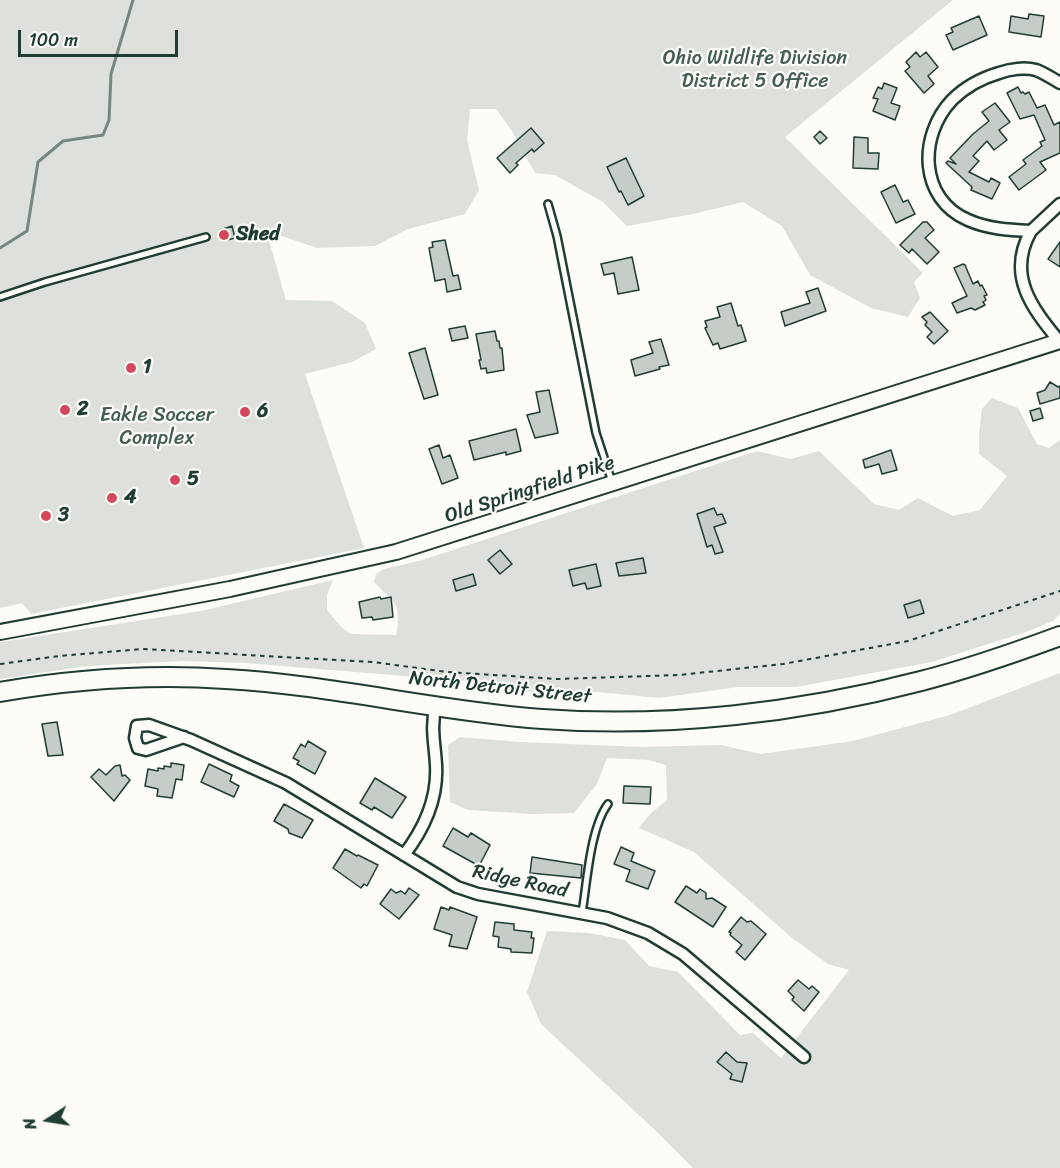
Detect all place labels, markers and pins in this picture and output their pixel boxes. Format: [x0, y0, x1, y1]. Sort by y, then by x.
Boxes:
place label: Shed [236, 223, 280, 247]
marker: Shed [217, 228, 231, 242]
place label: 1 [143, 356, 152, 380]
marker: 1 [124, 361, 138, 375]
place label: 2 [77, 398, 89, 422]
place label: 6 [257, 400, 268, 424]
marker: 2 [58, 403, 72, 417]
marker: 6 [238, 405, 252, 419]
place label: 5 [187, 468, 199, 492]
marker: 5 [168, 473, 182, 487]
place label: 4 [124, 486, 136, 510]
marker: 4 [105, 491, 119, 505]
place label: 3 [58, 504, 69, 528]
marker: 3 [39, 509, 53, 523]

